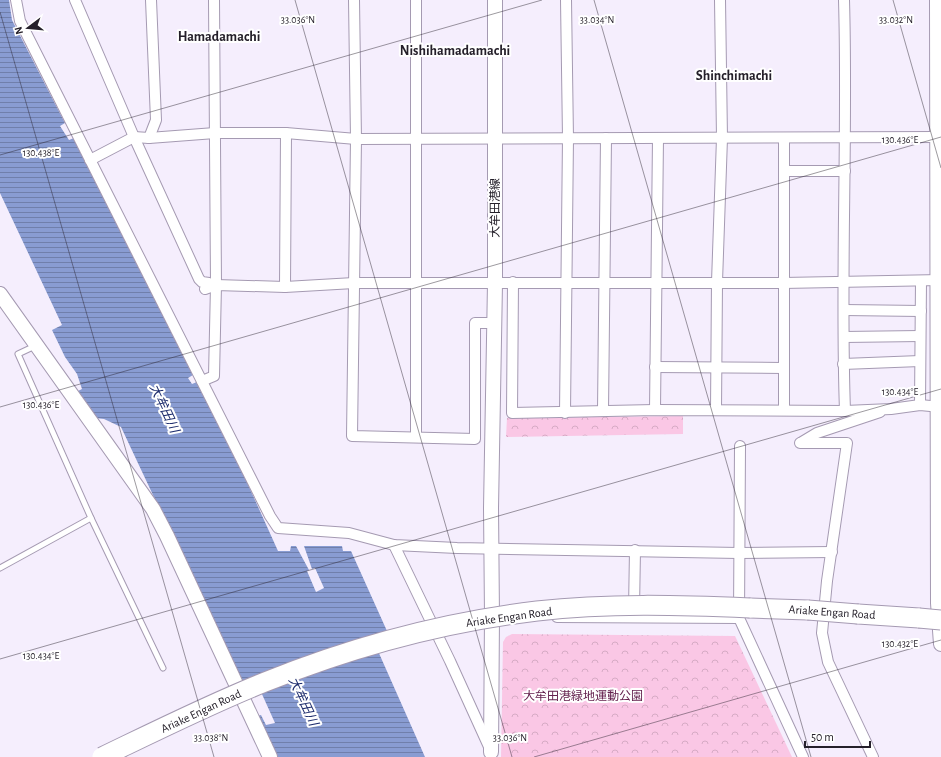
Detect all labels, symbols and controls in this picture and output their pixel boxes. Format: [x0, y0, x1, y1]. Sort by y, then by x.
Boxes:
north arrow [8, 8, 48, 48]
text: 33.036°N [281, 15, 315, 25]
text: 33.034°N [580, 15, 614, 25]
text: 33.032°N [879, 15, 913, 25]
text: N [13, 25, 25, 36]
district label: Hamadamachi [178, 30, 260, 44]
district label: Nishihamadamachi [400, 44, 510, 58]
district label: Shinchimachi [696, 69, 772, 83]
text: 130.436°E [882, 135, 918, 145]
text: 130.438°E [23, 148, 59, 158]
street label: 大牟田港線 [488, 178, 501, 238]
water label: 大牟田川 [147, 382, 182, 437]
text: 130.434°E [882, 387, 918, 397]
text: 130.436°E [23, 400, 59, 410]
street label: Ariake Engan Road [788, 603, 876, 621]
street label: Ariake Engan Road [465, 605, 553, 629]
text: 130.432°E [882, 639, 918, 649]
text: 130.434°E [23, 651, 59, 661]
water label: 大牟田川 [286, 675, 321, 730]
street label: Ariake Engan Road [159, 687, 243, 735]
park label: 大牟田港緑地運動公園 [523, 689, 643, 702]
scale bar [805, 723, 870, 749]
text: 50 m [811, 731, 834, 743]
text: 33.038°N [194, 733, 228, 743]
text: 33.036°N [493, 733, 527, 743]

